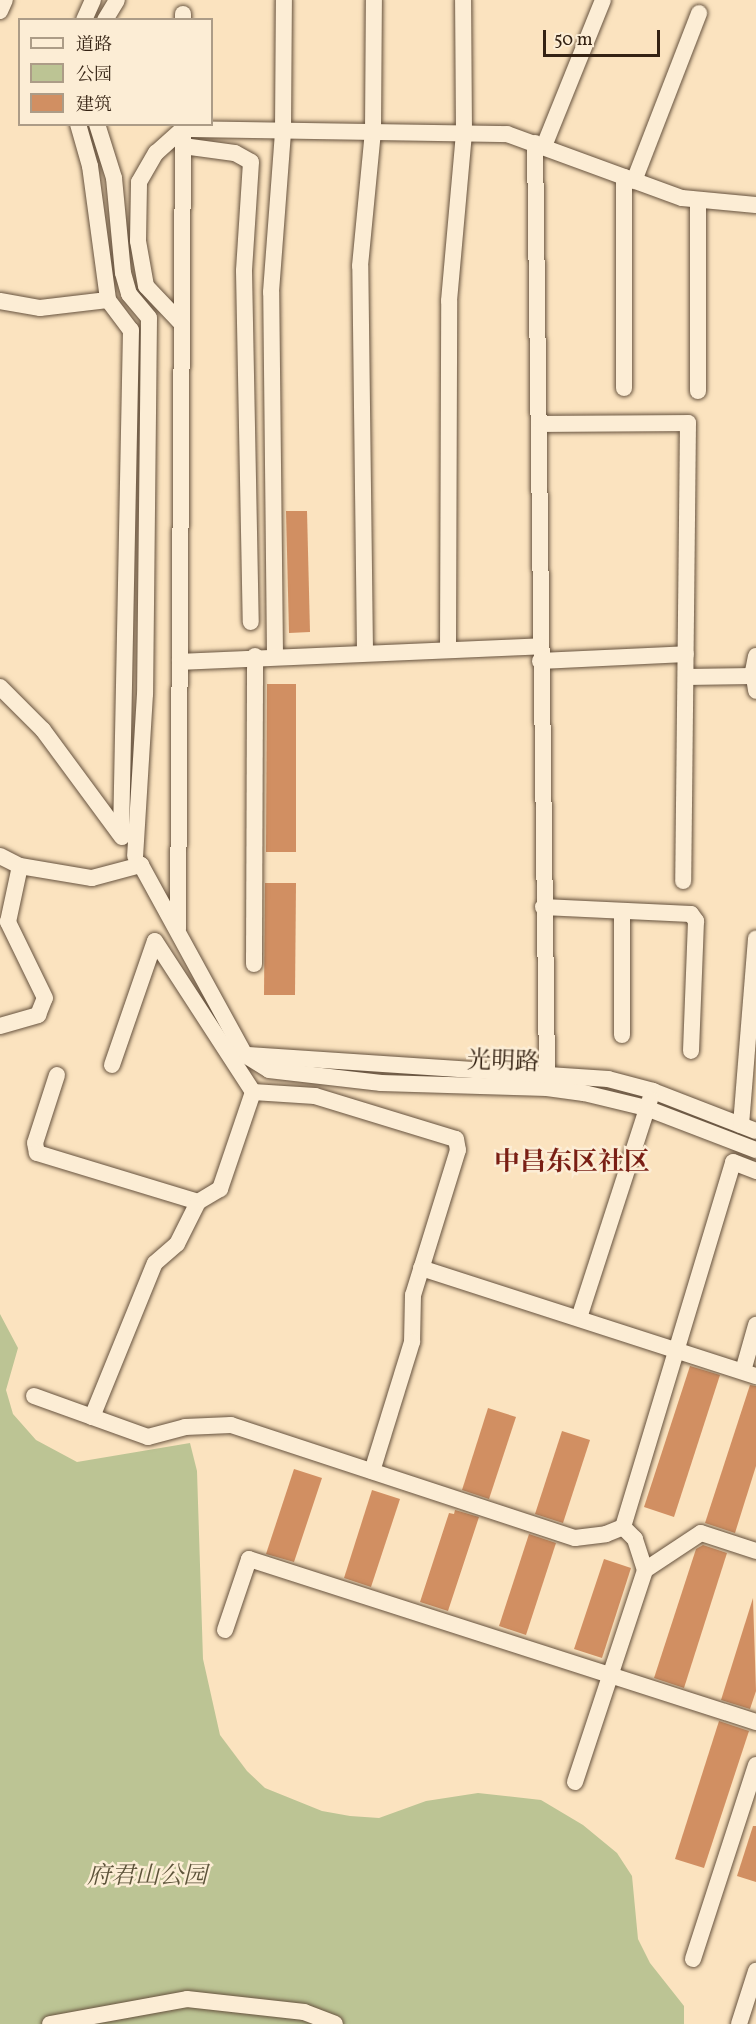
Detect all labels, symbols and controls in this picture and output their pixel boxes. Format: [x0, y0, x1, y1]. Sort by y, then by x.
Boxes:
legend [18, 18, 213, 126]
scale bar [546, 18, 663, 56]
text: 50 m [554, 28, 593, 53]
text: 道路 [76, 33, 112, 58]
text: 公园 [76, 63, 112, 88]
text: 建筑 [76, 93, 112, 118]
street label: 光明路 [467, 1047, 539, 1079]
district label: 中昌东区社区 [494, 1148, 650, 1180]
park label: 府君山公园 [87, 1864, 207, 1892]

